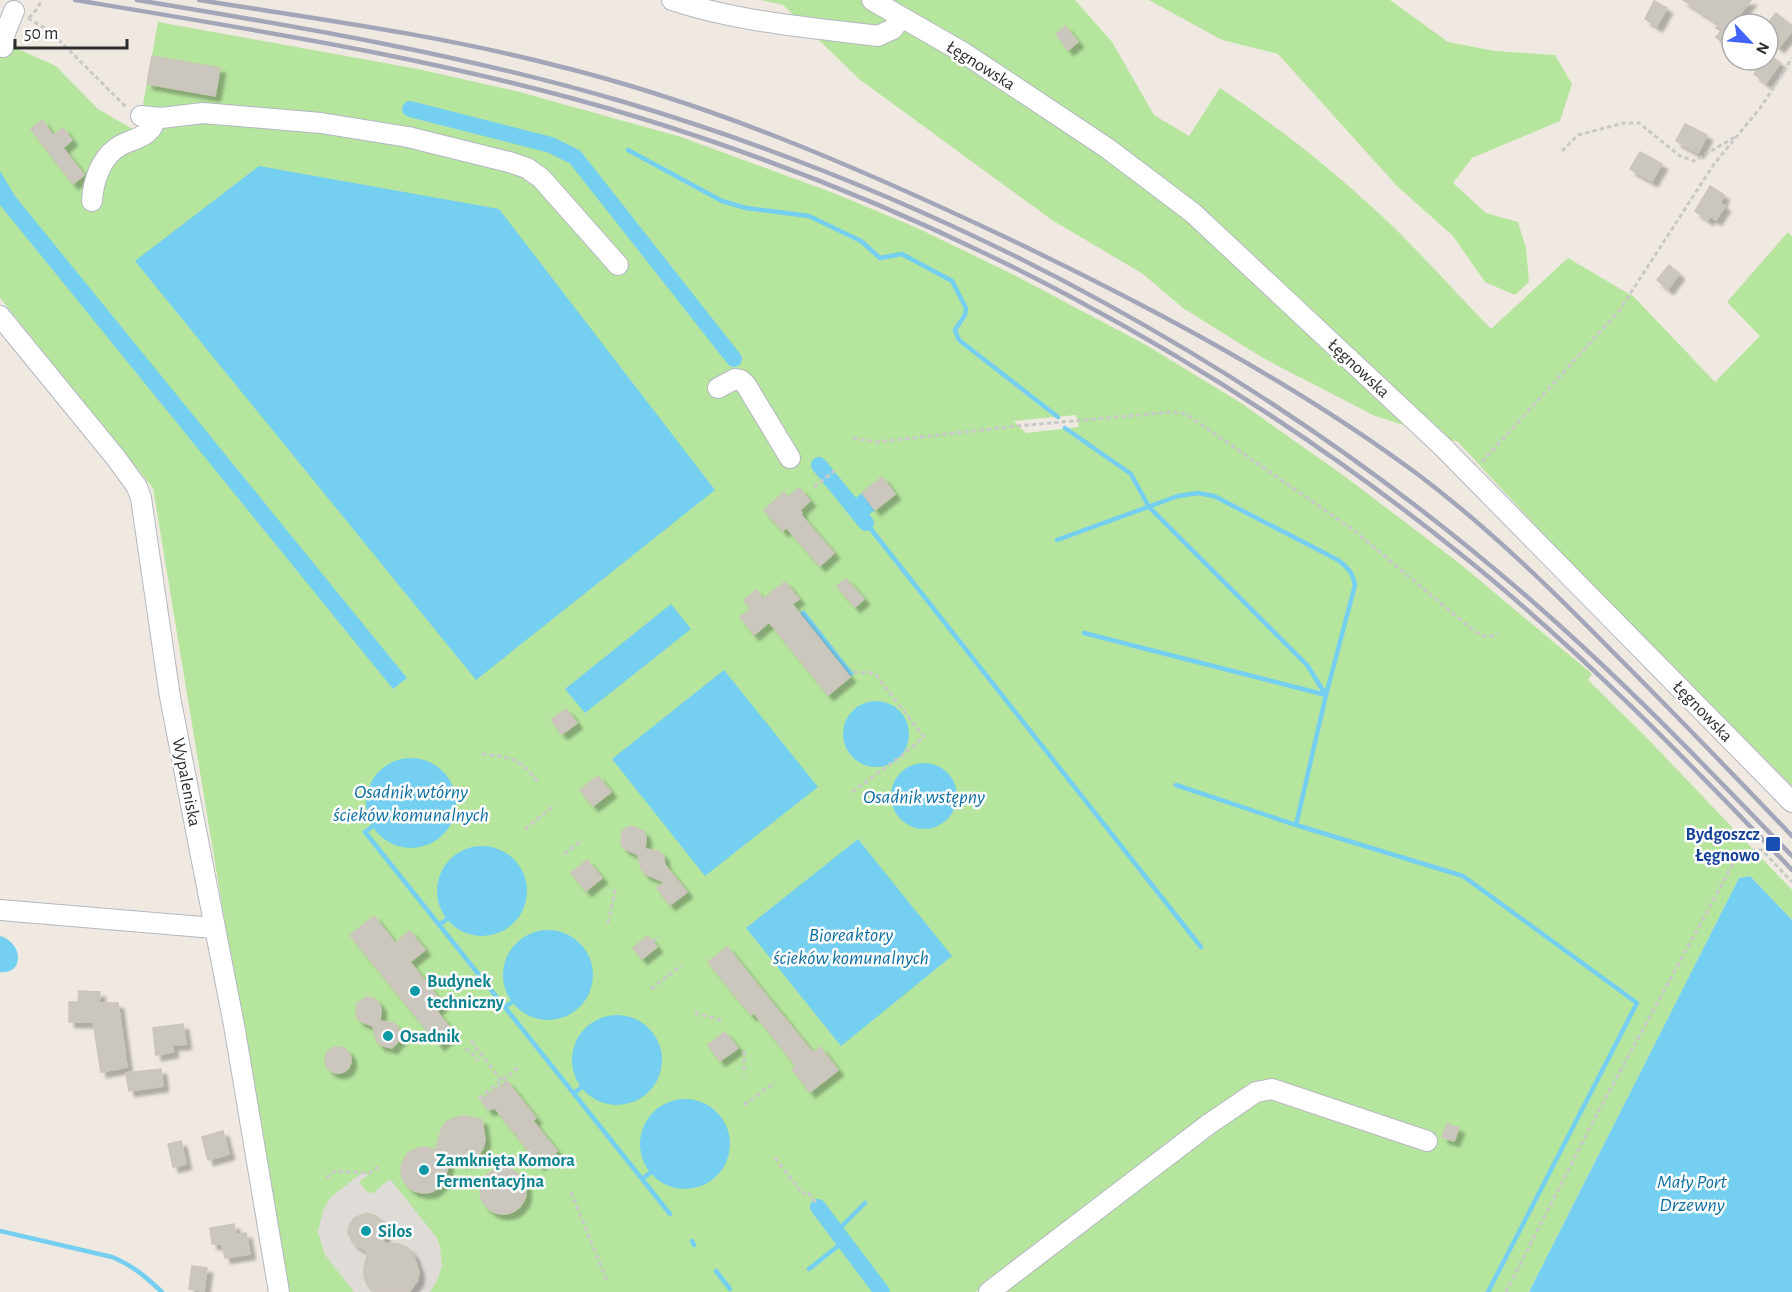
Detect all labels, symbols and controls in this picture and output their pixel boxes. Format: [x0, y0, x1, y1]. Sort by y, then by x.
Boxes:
scale bar [15, 12, 128, 50]
north arrow [1720, 12, 1780, 72]
text: 50 m [24, 25, 58, 43]
street label: Łęgnowska [943, 38, 1018, 94]
text: N [1753, 40, 1772, 57]
street label: Łęgnowska [1324, 336, 1393, 402]
street label: Łęgnowska [1669, 678, 1736, 746]
street label: Wypaleniska [169, 736, 203, 828]
water label: Osadnik wtórny ścieków komunalnych [332, 782, 489, 825]
water label: Osadnik wstępny [863, 787, 986, 807]
place label: Bydgoszcz Łęgnowo [1685, 826, 1760, 865]
marker: Bydgoszcz Łęgnowo [1764, 835, 1782, 853]
water label: Bioreaktory ścieków komunalnych [772, 925, 929, 968]
place label: Budynek techniczny [427, 973, 505, 1012]
marker: Budynek techniczny [408, 984, 422, 998]
place label: Osadnik [400, 1028, 460, 1046]
marker: Osadnik [381, 1029, 395, 1043]
place label: Zamknięta Komora Fermentacyjna [436, 1152, 575, 1191]
marker: Zamknięta Komora Fermentacyjna [417, 1163, 431, 1177]
water label: Mały Port Drzewny [1657, 1172, 1727, 1215]
place label: Silos [378, 1223, 412, 1241]
marker: Silos [359, 1224, 373, 1238]

